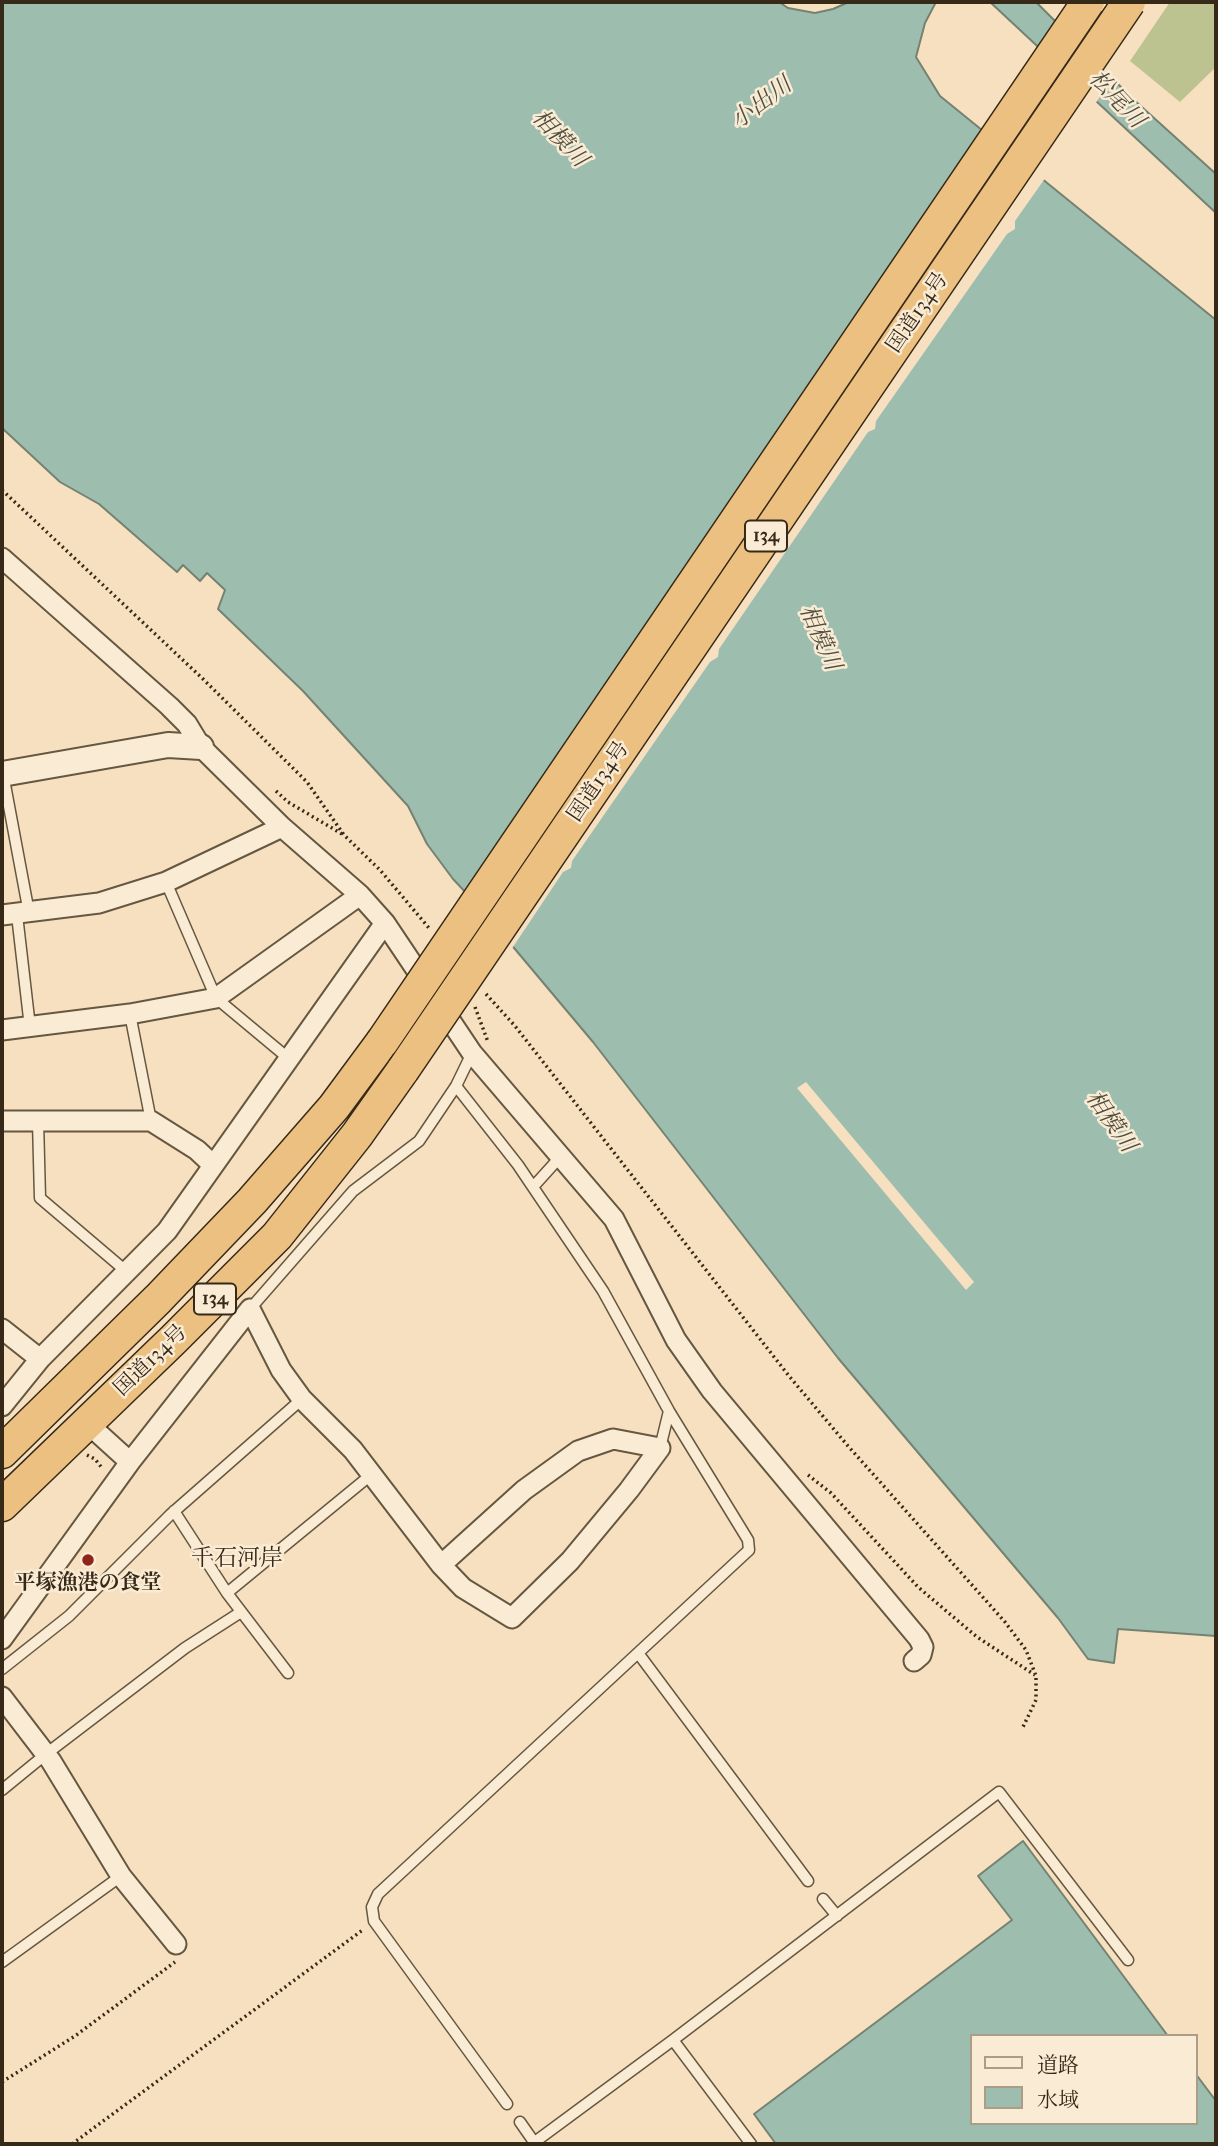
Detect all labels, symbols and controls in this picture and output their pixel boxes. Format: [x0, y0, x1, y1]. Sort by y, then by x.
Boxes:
water label: 松尾川 [1082, 65, 1150, 135]
water label: 小出川 [726, 72, 798, 136]
water label: 相模川 [525, 104, 593, 174]
street label: 国道134号 [882, 268, 954, 358]
road number: 134 [745, 520, 787, 552]
water label: 相模川 [792, 601, 846, 675]
street label: 国道134号 [563, 737, 635, 827]
water label: 相模川 [1079, 1086, 1141, 1158]
road number: 134 [194, 1284, 236, 1315]
street label: 国道134号 [109, 1320, 193, 1402]
district label: 千石河岸 [191, 1545, 283, 1573]
marker: 平塚漁港の食堂 [80, 1552, 96, 1568]
place label: 平塚漁港の食堂 [15, 1571, 161, 1597]
legend [970, 2034, 1197, 2125]
text: 道路 [1037, 2053, 1079, 2077]
text: 水域 [1037, 2088, 1079, 2112]

